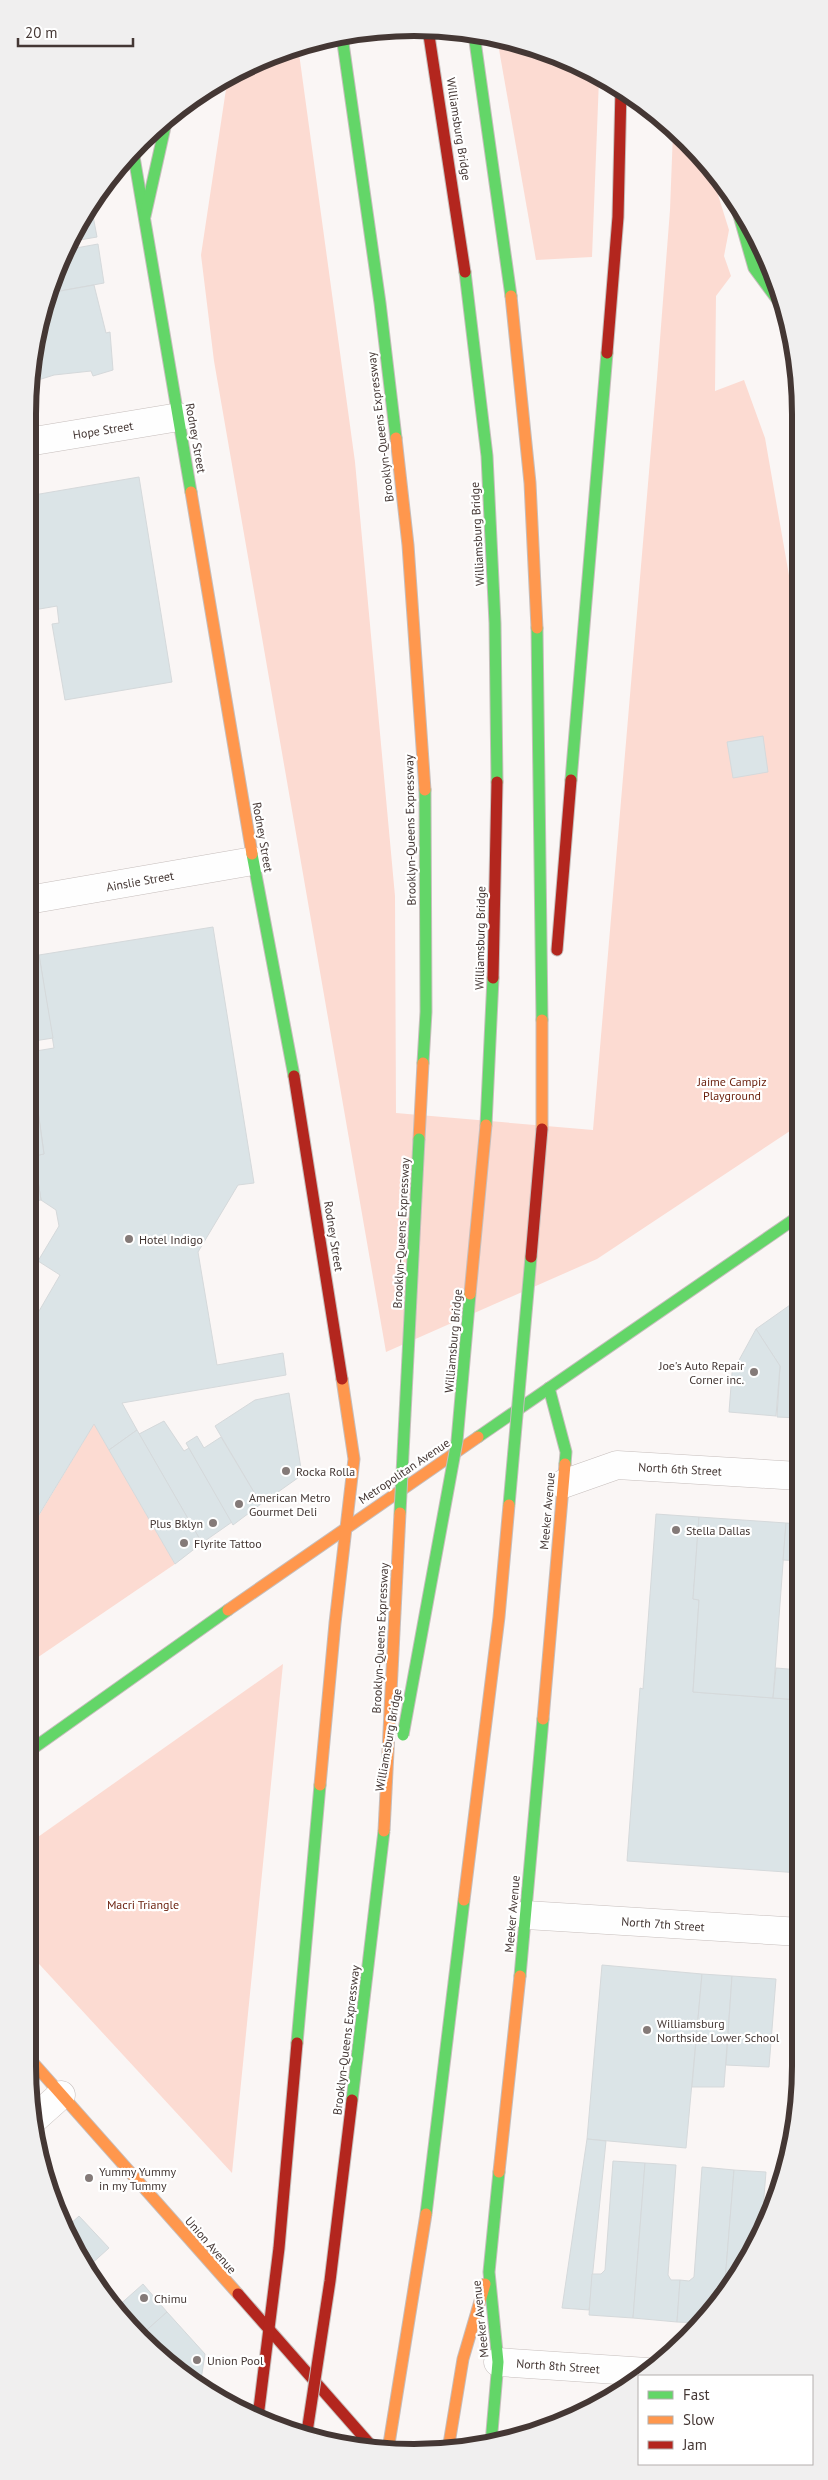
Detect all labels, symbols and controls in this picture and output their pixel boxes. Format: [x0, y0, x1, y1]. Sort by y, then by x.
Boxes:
scale bar [18, 15, 132, 47]
text: 20 m [25, 23, 58, 42]
street label: Williamsburg Bridge [443, 76, 475, 182]
street label: Brooklyn-Queens Expressway [363, 351, 397, 503]
street label: Rodney Street [182, 402, 210, 474]
street label: Hope Street [72, 418, 134, 442]
street label: Williamsburg Bridge [467, 482, 487, 586]
street label: Brooklyn-Queens Expressway [401, 754, 419, 906]
street label: Rodney Street [249, 801, 277, 873]
street label: Ainslie Street [105, 868, 175, 894]
street label: Williamsburg Bridge [472, 886, 488, 990]
park label: Jaime Campiz Playground [696, 1074, 767, 1103]
street label: Brooklyn-Queens Expressway [390, 1157, 412, 1309]
street label: Rodney Street [321, 1200, 347, 1272]
place label: Hotel Indigo [139, 1232, 203, 1247]
marker: Hotel Indigo [123, 1233, 135, 1245]
street label: Williamsburg Bridge [441, 1288, 465, 1394]
place label: Joe's Auto Repair Corner inc. [658, 1358, 744, 1387]
marker: Joe's Auto Repair Corner inc. [748, 1366, 760, 1378]
street label: Metropolitan Avenue [356, 1435, 452, 1507]
street label: North 6th Street [638, 1459, 722, 1479]
place label: Rocka Rolla [296, 1464, 355, 1479]
marker: Rocka Rolla [280, 1465, 292, 1477]
street label: Meeker Avenue [536, 1472, 558, 1550]
place label: American Metro Gourmet Deli [249, 1490, 330, 1519]
marker: American Metro Gourmet Deli [233, 1498, 245, 1510]
place label: Plus Bklyn [150, 1516, 203, 1531]
marker: Plus Bklyn [207, 1517, 219, 1529]
place label: Stella Dallas [686, 1523, 750, 1538]
marker: Stella Dallas [670, 1524, 682, 1536]
place label: Flyrite Tattoo [194, 1536, 262, 1551]
marker: Flyrite Tattoo [178, 1537, 190, 1549]
street label: Brooklyn-Queens Expressway [369, 1562, 391, 1714]
street label: Williamsburg Bridge [372, 1687, 404, 1793]
street label: Meeker Avenue [501, 1875, 523, 1953]
park label: Macri Triangle [107, 1897, 179, 1912]
street label: North 7th Street [621, 1914, 705, 1934]
street label: Brooklyn-Queens Expressway [329, 1964, 363, 2116]
place label: Williamsburg Northside Lower School [657, 2016, 780, 2045]
marker: Williamsburg Northside Lower School [641, 2024, 653, 2036]
place label: Yummy Yummy in my Tummy [99, 2164, 177, 2193]
marker: Yummy Yummy in my Tummy [83, 2172, 95, 2184]
street label: Union Avenue [182, 2213, 240, 2277]
street label: Meeker Avenue [468, 2280, 492, 2358]
place label: Chimu [154, 2291, 187, 2306]
marker: Chimu [138, 2292, 150, 2304]
place label: Union Pool [207, 2353, 264, 2368]
marker: Union Pool [191, 2354, 203, 2366]
street label: North 8th Street [516, 2356, 600, 2376]
legend [638, 2375, 813, 2465]
text: Fast [683, 2385, 710, 2404]
text: Slow [683, 2410, 714, 2429]
text: Jam [682, 2435, 707, 2454]

